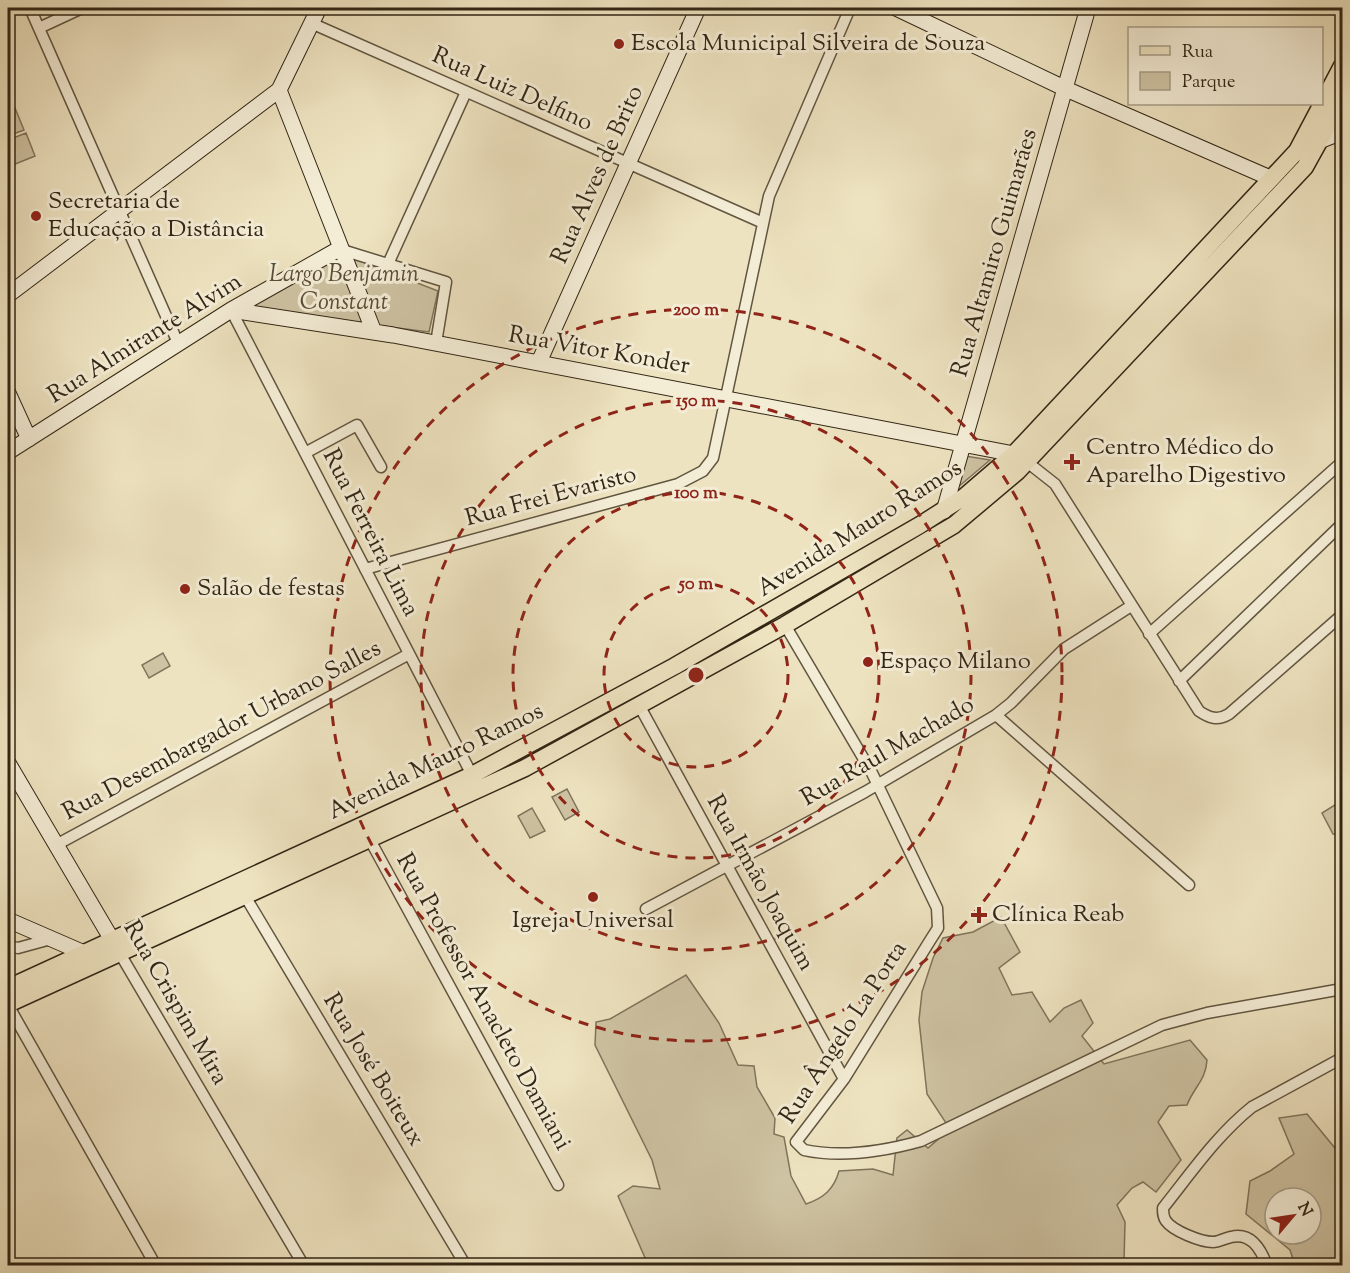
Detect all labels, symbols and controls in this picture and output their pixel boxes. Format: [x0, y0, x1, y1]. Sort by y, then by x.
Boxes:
place label: Escola Municipal Silveira de Souza [631, 27, 985, 61]
legend [1128, 27, 1323, 105]
marker: Escola Municipal Silveira de Souza [612, 37, 626, 51]
street label: Rua Luiz Delfino [426, 39, 598, 141]
text: Rua [1182, 40, 1213, 66]
text: Parque [1182, 70, 1235, 96]
street label: Rua Alves de Brito [543, 80, 653, 270]
street label: Rua Altamiro Guimarães [943, 125, 1047, 381]
place label: Secretaria de Educação a Distância [48, 185, 264, 247]
marker: Secretaria de Educação a Distância [29, 209, 43, 223]
park label: Largo Benjamin Constant [269, 258, 420, 320]
street label: Rua Almirante Alvim [41, 265, 249, 412]
text: 200 m [673, 298, 719, 324]
street label: Rua Vitor Konder [506, 318, 692, 384]
text: 150 m [676, 389, 716, 415]
place label: Centro Médico do Aparelho Digestivo [1086, 431, 1286, 493]
street label: Rua Ferreira Lima [313, 443, 427, 623]
street label: Avenida Mauro Ramos [751, 452, 969, 606]
marker: Centro Médico do Aparelho Digestivo [1063, 453, 1081, 471]
street label: Rua Frei Evaristo [462, 458, 640, 536]
text: 100 m [674, 481, 718, 507]
place label: Salão de festas [197, 572, 345, 606]
text: 50 m [677, 572, 713, 598]
marker: Salão de festas [178, 582, 192, 596]
street label: Rua Desembargador Urbano Salles [57, 632, 387, 830]
place label: Espaço Milano [880, 645, 1031, 679]
marker: Espaço Milano [861, 655, 875, 669]
centre of rings [686, 665, 706, 685]
street label: Rua Raul Machado [795, 689, 981, 815]
street label: Avenida Mauro Ramos [322, 695, 550, 829]
street label: Rua Irmão Joaquim [697, 789, 823, 977]
street label: Rua Professor Anacleto Damiani [387, 847, 579, 1157]
marker: Igreja Universal [586, 890, 600, 904]
place label: Clínica Reab [992, 898, 1124, 932]
place label: Igreja Universal [512, 904, 674, 938]
marker: Clínica Reab [970, 906, 988, 924]
street label: Rua Crispim Mira [114, 915, 236, 1091]
street label: Rua Ângelo La Porta [772, 935, 916, 1131]
street label: Rua José Boiteux [314, 987, 432, 1153]
north arrow [1263, 1186, 1323, 1246]
text: N [1291, 1199, 1317, 1221]

